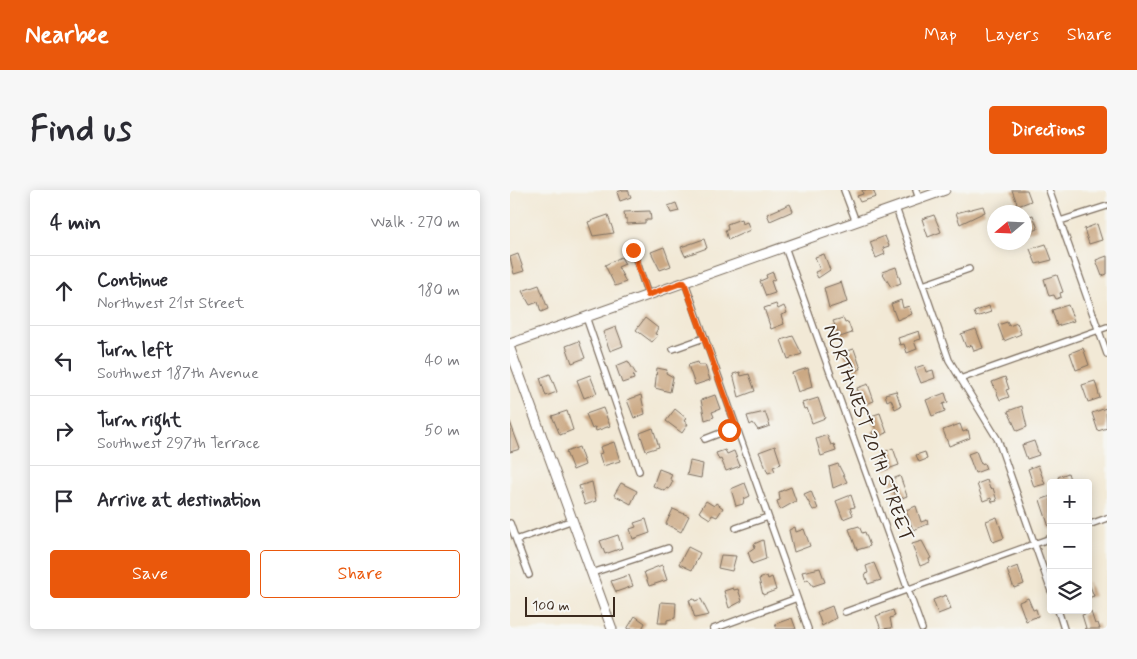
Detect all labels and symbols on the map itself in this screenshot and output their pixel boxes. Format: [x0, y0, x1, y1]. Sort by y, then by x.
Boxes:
north arrow [987, 205, 1032, 250]
route end [622, 239, 645, 262]
street label: NORTHWEST 20TH STREET [817, 321, 919, 545]
route start [718, 419, 741, 442]
scale bar [525, 594, 615, 617]

